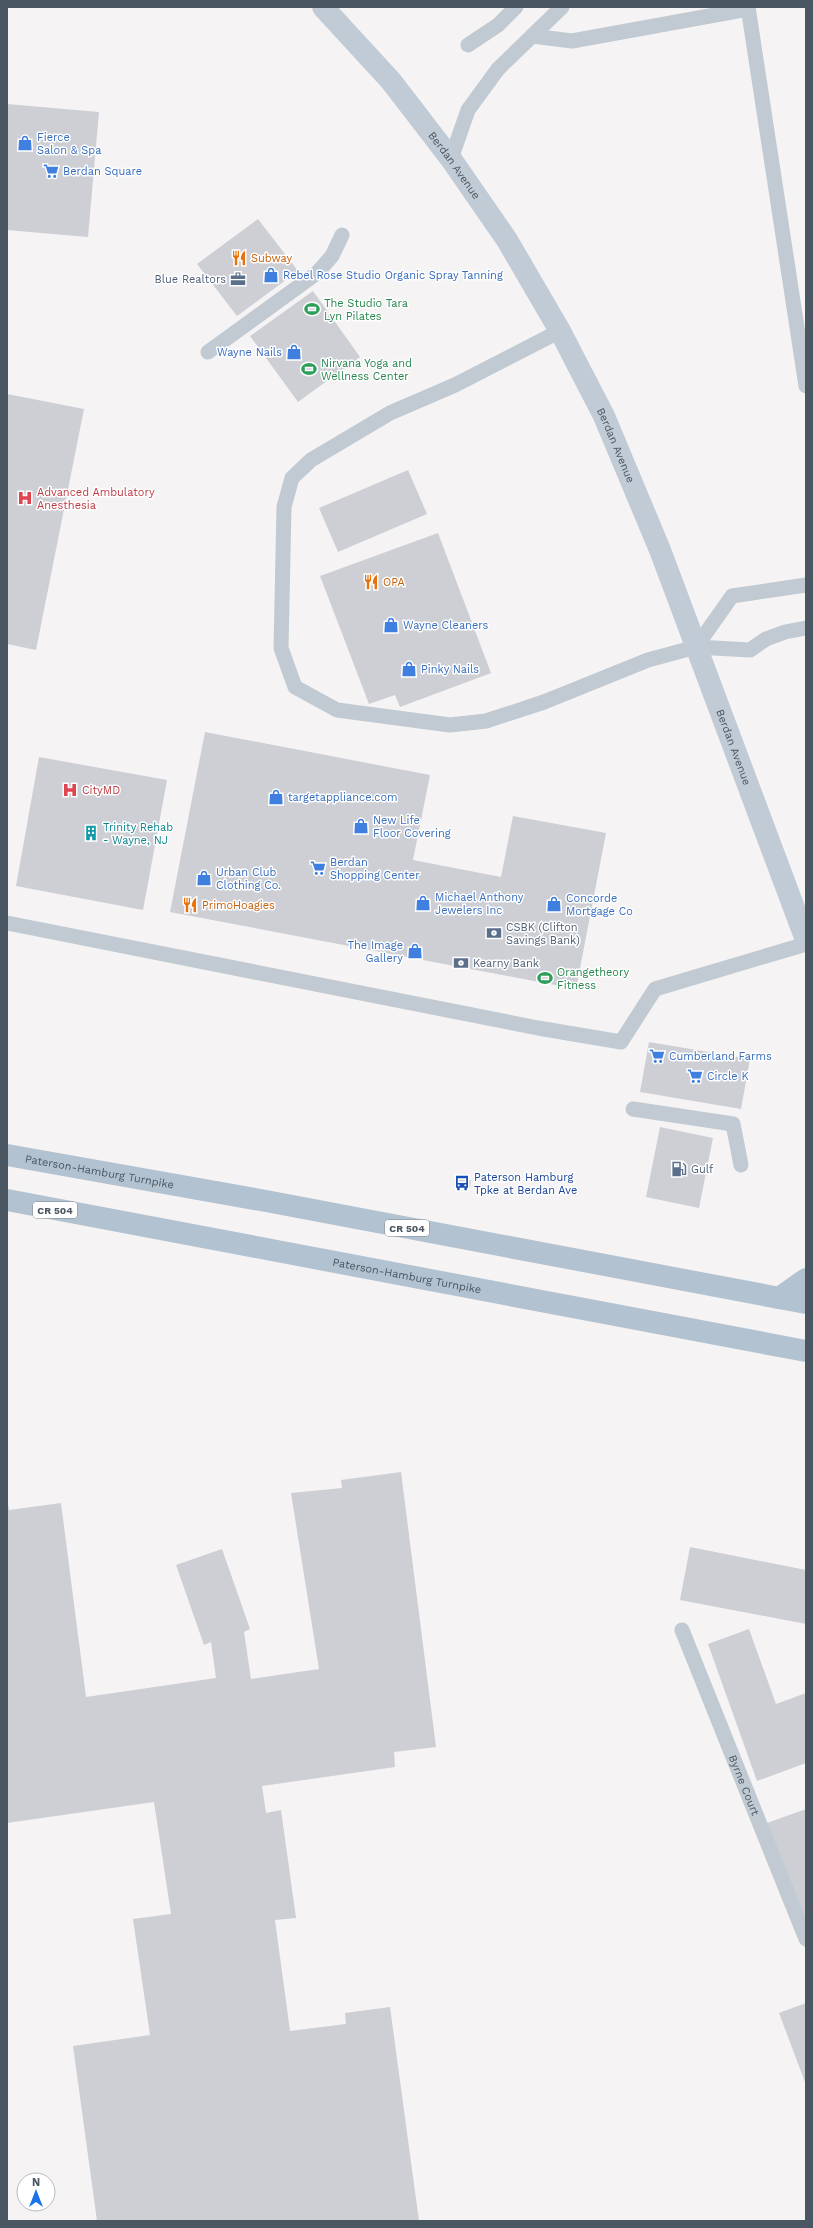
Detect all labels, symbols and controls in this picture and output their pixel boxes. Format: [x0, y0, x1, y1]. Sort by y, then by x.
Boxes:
street label: Berdan Avenue [426, 129, 483, 201]
place label: Fierce Salon & Spa [37, 131, 101, 157]
shop icon: Fierce Salon & Spa [16, 134, 34, 152]
supermarket icon: Berdan Square [42, 162, 60, 180]
place label: Berdan Square [63, 165, 142, 178]
restaurant icon: Subway [230, 249, 248, 267]
place label: Subway [251, 252, 292, 265]
shop icon: Rebel Rose Studio Organic Spray Tanning [262, 266, 280, 284]
place label: Rebel Rose Studio Organic Spray Tanning [283, 269, 503, 282]
office icon: Blue Realtors [229, 270, 247, 288]
place label: Blue Realtors [154, 273, 226, 286]
place label: The Studio Tara Lyn Pilates [324, 297, 408, 323]
sports icon: The Studio Tara Lyn Pilates [303, 300, 321, 318]
shop icon: Wayne Nails [285, 343, 303, 361]
place label: Wayne Nails [217, 346, 282, 359]
place label: Nirvana Yoga and Wellness Center [321, 357, 412, 383]
sports icon: Nirvana Yoga and Wellness Center [300, 360, 318, 378]
street label: Berdan Avenue [594, 406, 638, 485]
place label: Advanced Ambulatory Anesthesia [37, 486, 155, 512]
hospital icon: Advanced Ambulatory Anesthesia [16, 489, 34, 507]
restaurant icon: OPA [362, 573, 380, 591]
place label: OPA [383, 576, 405, 589]
shop icon: Wayne Cleaners [382, 616, 400, 634]
place label: Wayne Cleaners [403, 619, 489, 632]
shop icon: Pinky Nails [400, 660, 418, 678]
place label: Pinky Nails [421, 663, 479, 676]
street label: Berdan Avenue [714, 707, 754, 787]
hospital icon: CityMD [61, 781, 79, 799]
place label: CityMD [82, 784, 120, 797]
shop icon: targetappliance.com [267, 788, 285, 806]
place label: targetappliance.com [288, 791, 398, 804]
place label: New Life Floor Covering [373, 814, 451, 840]
shop icon: New Life Floor Covering [352, 817, 370, 835]
place label: Trinity Rehab - Wayne, NJ [103, 821, 173, 847]
building icon: Trinity Rehab - Wayne, NJ [82, 824, 100, 842]
place label: Berdan Shopping Center [330, 856, 420, 882]
supermarket icon: Berdan Shopping Center [309, 859, 327, 877]
place label: Urban Club Clothing Co. [216, 866, 281, 892]
shop icon: Urban Club Clothing Co. [195, 869, 213, 887]
place label: Michael Anthony Jewelers Inc [435, 891, 524, 917]
place label: Concorde Mortgage Co [566, 892, 633, 918]
shop icon: Michael Anthony Jewelers Inc [414, 894, 432, 912]
shop icon: Concorde Mortgage Co [545, 895, 563, 913]
restaurant icon: PrimoHoagies [181, 896, 199, 914]
place label: PrimoHoagies [202, 899, 275, 912]
place label: CSBK (Clifton Savings Bank) [506, 921, 580, 947]
bank icon: CSBK (Clifton Savings Bank) [485, 924, 503, 942]
place label: The Image Gallery [348, 939, 403, 965]
shop icon: The Image Gallery [406, 942, 424, 960]
bank icon: Kearny Bank [452, 954, 470, 972]
place label: Kearny Bank [473, 957, 539, 970]
place label: Orangetheory Fitness [557, 966, 629, 992]
sports icon: Orangetheory Fitness [536, 969, 554, 987]
supermarket icon: Cumberland Farms [648, 1047, 666, 1065]
place label: Cumberland Farms [669, 1050, 772, 1063]
supermarket icon: Circle K [686, 1067, 704, 1085]
place label: Circle K [707, 1070, 749, 1083]
street label: Paterson-Hamburg Turnpike [24, 1152, 175, 1191]
fuel station icon: Gulf [670, 1160, 688, 1178]
place label: Gulf [691, 1163, 714, 1176]
place label: Paterson Hamburg Tpke at Berdan Ave [474, 1171, 577, 1197]
bus stop icon: Paterson Hamburg Tpke at Berdan Ave [453, 1174, 471, 1192]
road number: CR 504 [33, 1202, 77, 1218]
road number: CR 504 [385, 1220, 429, 1236]
street label: Paterson-Hamburg Turnpike [331, 1255, 482, 1296]
street label: Byrne Court [726, 1753, 762, 1817]
north arrow [16, 2172, 56, 2212]
text: N [32, 2176, 40, 2189]

